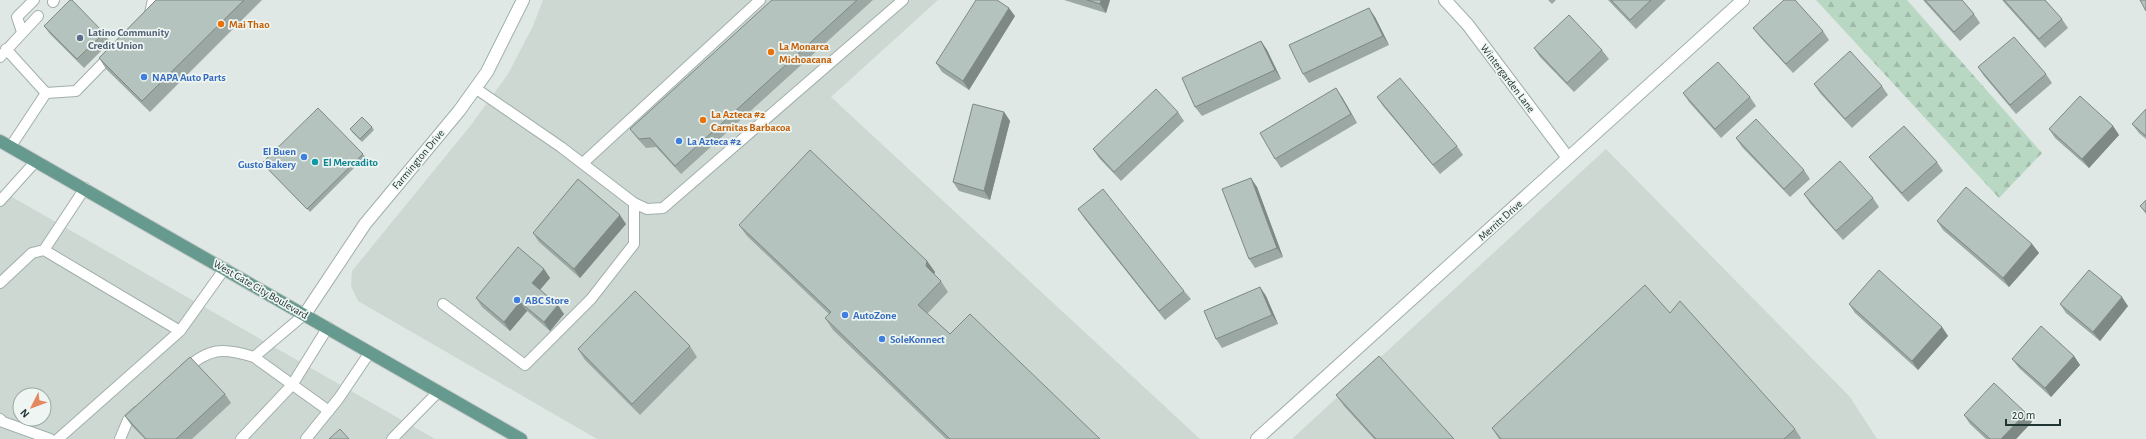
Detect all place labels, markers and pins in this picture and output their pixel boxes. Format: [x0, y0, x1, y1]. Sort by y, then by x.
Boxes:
marker: Mai Thao [216, 19, 226, 29]
place label: Mai Thao [229, 19, 270, 30]
place label: Latino Community Credit Union [88, 27, 169, 51]
marker: Latino Community Credit Union [75, 33, 85, 43]
place label: La Monarca Michoacana [779, 41, 833, 65]
marker: La Monarca Michoacana [766, 47, 776, 57]
marker: NAPA Auto Parts [139, 72, 149, 82]
place label: NAPA Auto Parts [152, 72, 226, 83]
place label: La Azteca #2 Carnitas Barbacoa [711, 109, 791, 133]
marker: La Azteca #2 Carnitas Barbacoa [698, 115, 708, 125]
marker: La Azteca #2 [674, 136, 684, 146]
place label: La Azteca #2 [687, 136, 741, 147]
place label: El Buen Gusto Bakery [238, 146, 296, 170]
marker: El Buen Gusto Bakery [299, 152, 309, 162]
marker: El Mercadito [310, 157, 320, 167]
place label: El Mercadito [323, 157, 379, 168]
marker: ABC Store [512, 295, 522, 305]
place label: ABC Store [525, 295, 569, 306]
marker: AutoZone [840, 310, 850, 320]
place label: AutoZone [853, 310, 896, 321]
marker: SoleKonnect [877, 334, 887, 344]
place label: SoleKonnect [890, 334, 945, 345]

